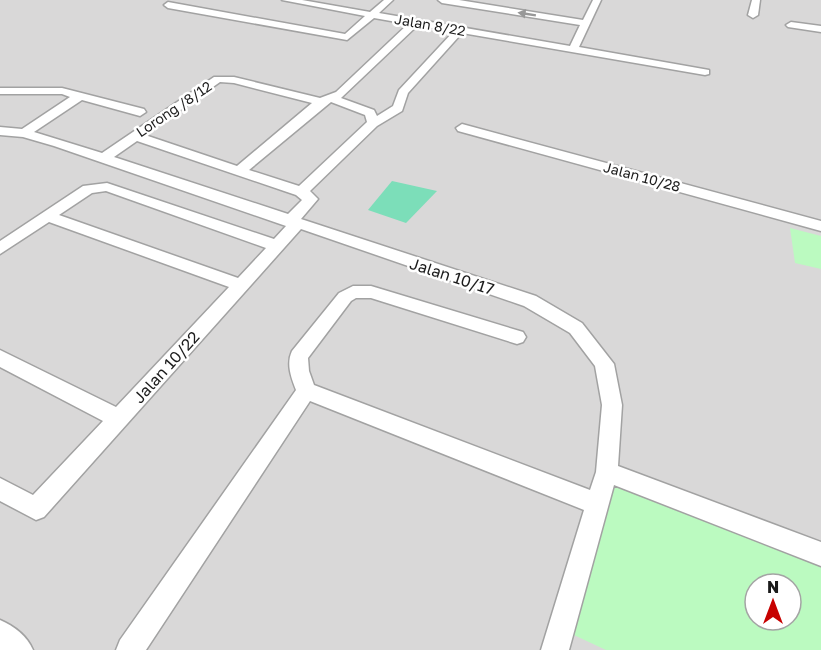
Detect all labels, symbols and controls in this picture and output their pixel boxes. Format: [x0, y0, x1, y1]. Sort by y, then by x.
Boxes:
one-way arrow [518, 9, 537, 18]
street label: Jalan 8/22 [393, 10, 467, 39]
street label: Lorong /8/12 [133, 77, 215, 140]
street label: Jalan 10/28 [602, 158, 682, 195]
street label: Jalan 10/17 [407, 253, 497, 299]
street label: Jalan 10/22 [129, 327, 203, 407]
north arrow [743, 572, 803, 632]
text: N [767, 577, 779, 597]

